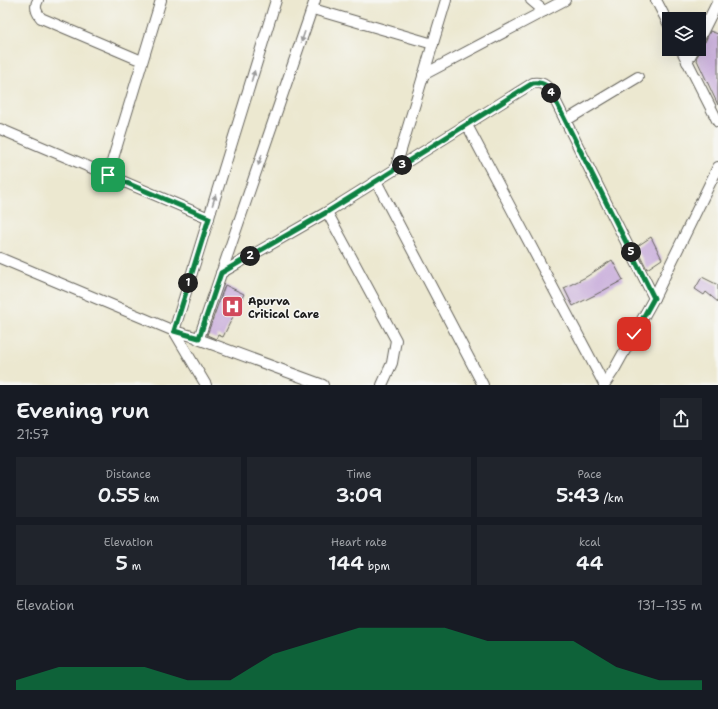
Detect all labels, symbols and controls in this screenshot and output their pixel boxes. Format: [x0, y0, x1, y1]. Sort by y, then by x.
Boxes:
map controls [662, 12, 706, 56]
button: layers [662, 12, 706, 56]
one-way arrow [300, 31, 306, 43]
one-way arrow [250, 69, 256, 81]
pin: 4 [541, 83, 561, 103]
text: 4 [547, 85, 555, 100]
one-way arrow [257, 154, 263, 166]
pin: 3 [392, 155, 412, 175]
text: 3 [398, 157, 406, 172]
pin [91, 158, 125, 192]
icon: arrive [97, 164, 119, 186]
one-way arrow [211, 194, 217, 206]
pin: 5 [621, 242, 641, 262]
text: 5 [628, 244, 634, 259]
pin: 2 [240, 246, 260, 266]
text: 2 [246, 248, 254, 263]
pin: 1 [178, 273, 198, 293]
text: 1 [185, 275, 191, 290]
hospital icon: Apurva Critical Care [219, 294, 245, 320]
place label: Apurva Critical Care [248, 294, 320, 322]
pin [617, 317, 651, 351]
icon: check [623, 323, 645, 345]
text: Evening run [16, 396, 149, 425]
button: share [660, 398, 702, 440]
text: 21:57 [16, 426, 49, 443]
text: Distance [106, 467, 151, 482]
text: Time [346, 467, 372, 482]
text: Pace [578, 467, 602, 482]
text: 0.55 [97, 482, 140, 508]
text: 3:09 [336, 482, 382, 508]
text: 5:43 [556, 482, 600, 508]
text: km [140, 491, 159, 506]
text: /km [600, 491, 623, 506]
text: Elevation [104, 535, 153, 550]
text: Heart rate [331, 535, 387, 550]
text: kcal [579, 535, 600, 550]
text: 5 [116, 550, 128, 576]
text: 144 [328, 550, 364, 576]
text: 44 [576, 550, 604, 576]
text: m [128, 559, 141, 574]
text: bpm [364, 559, 390, 574]
text: Elevation [16, 597, 74, 614]
text: 131–135 m [637, 597, 702, 614]

